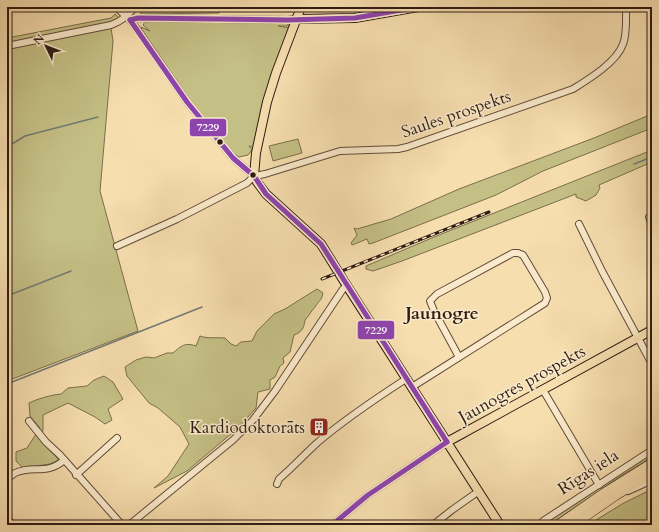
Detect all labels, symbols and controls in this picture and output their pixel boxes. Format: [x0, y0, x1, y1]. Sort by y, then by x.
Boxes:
north arrow [26, 26, 66, 66]
text: N [30, 31, 48, 48]
street label: Saules prospekts [398, 84, 514, 144]
line badge: 7229 [189, 118, 227, 137]
text: 7229 [197, 120, 220, 135]
unlabelled marker [215, 137, 225, 147]
unlabelled marker [248, 170, 258, 180]
district label: Jaunogre [402, 301, 479, 326]
line badge: 7229 [357, 320, 395, 340]
text: 7229 [365, 323, 388, 338]
street label: Jaunogres prospekts [452, 339, 590, 430]
place label: Kardiodoktorāts [189, 416, 305, 439]
building icon: Kardiodoktorāts [308, 416, 330, 438]
street label: Rīgas iela [553, 443, 623, 500]

